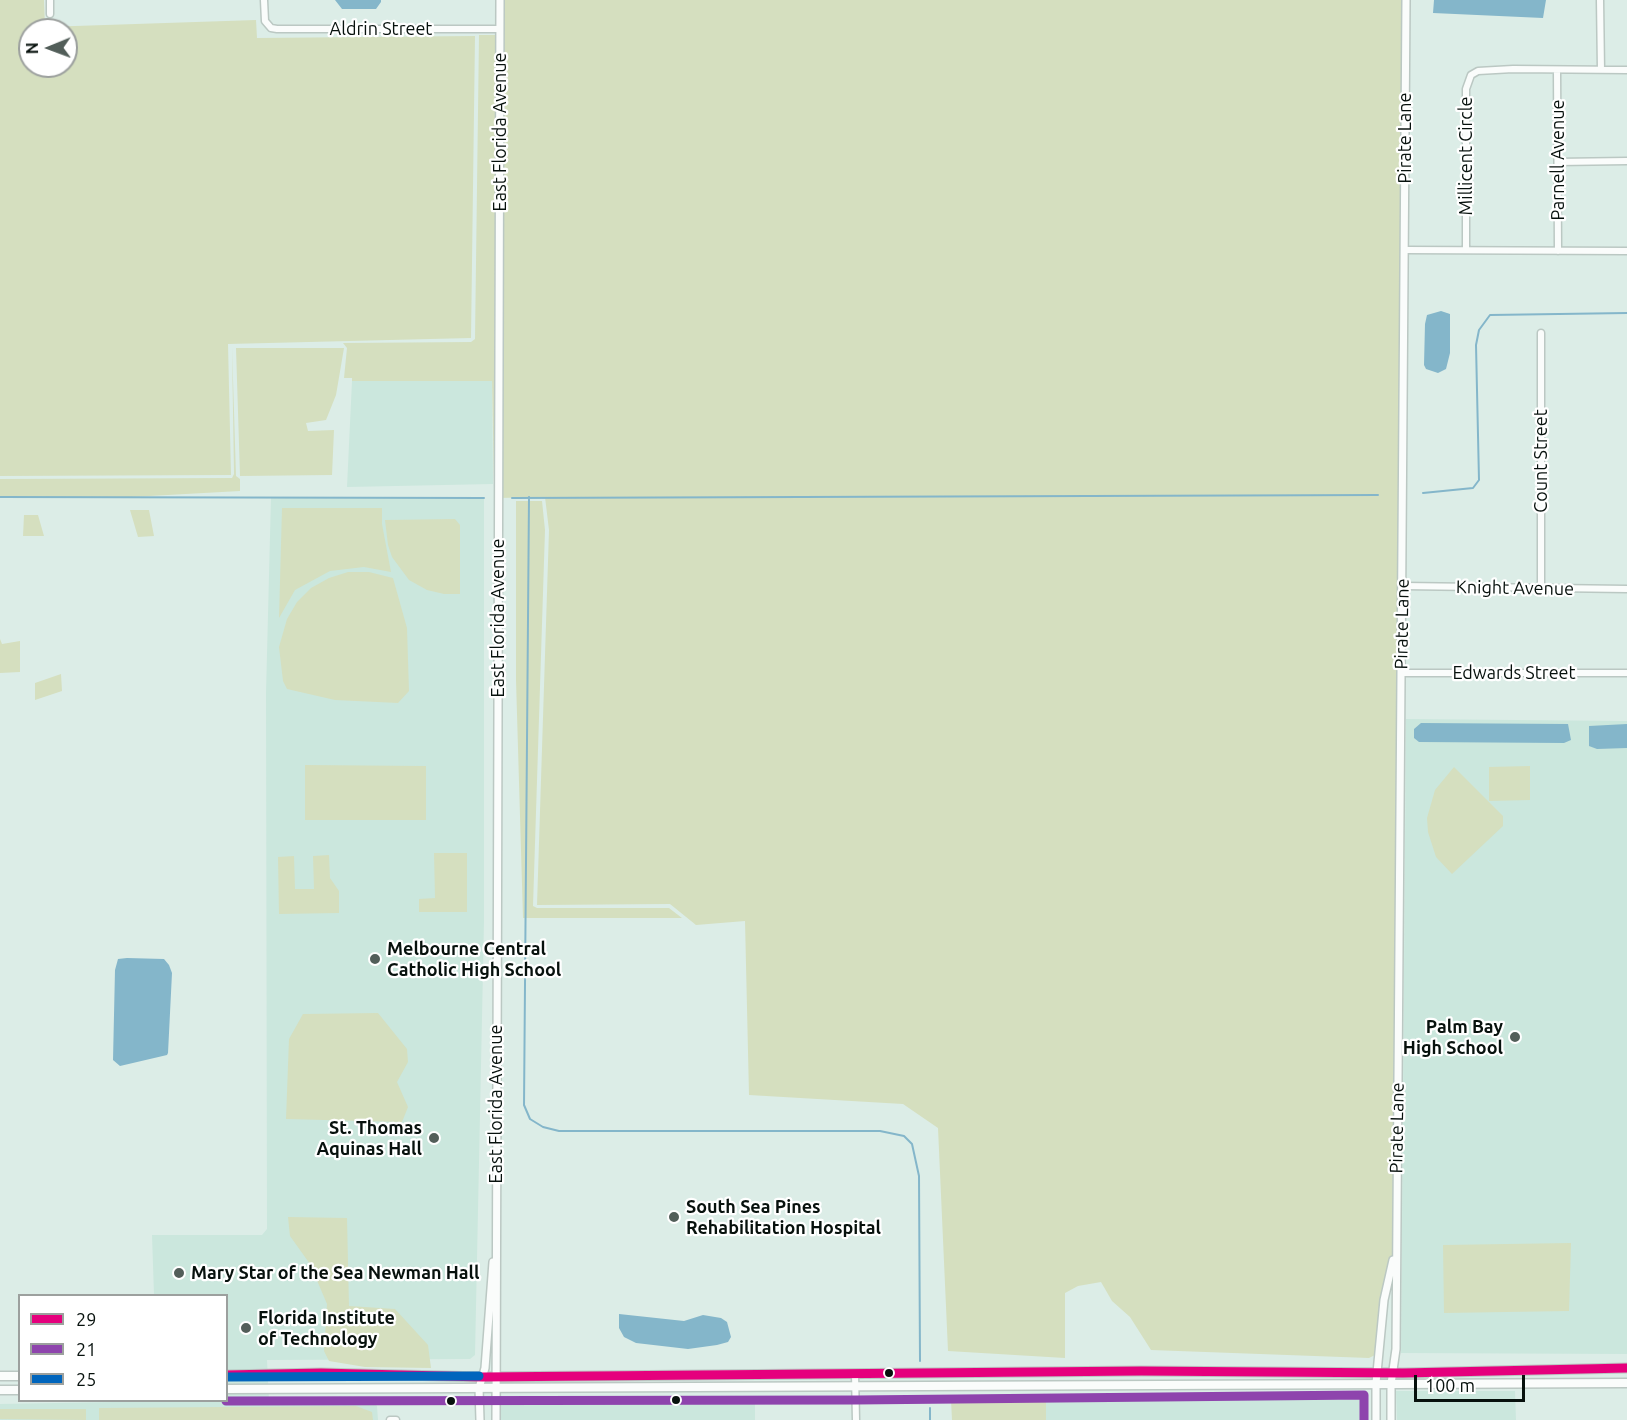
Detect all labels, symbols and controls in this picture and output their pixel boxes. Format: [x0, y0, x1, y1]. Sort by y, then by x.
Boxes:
north arrow [18, 18, 78, 78]
street label: Aldrin Street [330, 18, 432, 40]
text: N [23, 42, 41, 54]
street label: East Florida Avenue [489, 53, 511, 211]
street label: Pirate Lane [1394, 93, 1416, 183]
street label: Millicent Circle [1455, 97, 1477, 215]
street label: Parnell Avenue [1547, 99, 1569, 221]
street label: Count Street [1530, 409, 1552, 513]
street label: East Florida Avenue [487, 539, 509, 697]
street label: Knight Avenue [1456, 576, 1574, 600]
street label: Pirate Lane [1390, 578, 1414, 670]
street label: Edwards Street [1452, 662, 1576, 684]
place label: Melbourne Central Catholic High School [387, 938, 561, 980]
marker: Melbourne Central Catholic High School [368, 952, 382, 966]
place label: Palm Bay High School [1403, 1016, 1503, 1058]
street label: East Florida Avenue [485, 1025, 507, 1183]
marker: Palm Bay High School [1508, 1030, 1522, 1044]
street label: Pirate Lane [1385, 1082, 1409, 1174]
place label: St. Thomas Aquinas Hall [316, 1117, 422, 1160]
marker: St. Thomas Aquinas Hall [427, 1131, 441, 1145]
place label: South Sea Pines Rehabilitation Hospital [686, 1196, 881, 1238]
marker: South Sea Pines Rehabilitation Hospital [667, 1210, 681, 1224]
place label: Mary Star of the Sea Newman Hall [191, 1262, 479, 1284]
marker: Mary Star of the Sea Newman Hall [172, 1266, 186, 1280]
legend [18, 1294, 228, 1402]
place label: Florida Institute of Technology [258, 1307, 395, 1350]
text: 29 [76, 1309, 96, 1329]
marker: Florida Institute of Technology [239, 1321, 253, 1335]
text: 21 [76, 1339, 96, 1359]
scale bar [1417, 1363, 1528, 1401]
unlabelled marker [883, 1367, 895, 1379]
text: 25 [76, 1369, 96, 1389]
text: 100 m [1425, 1375, 1475, 1395]
unlabelled marker [670, 1394, 682, 1406]
unlabelled marker [445, 1395, 457, 1407]

